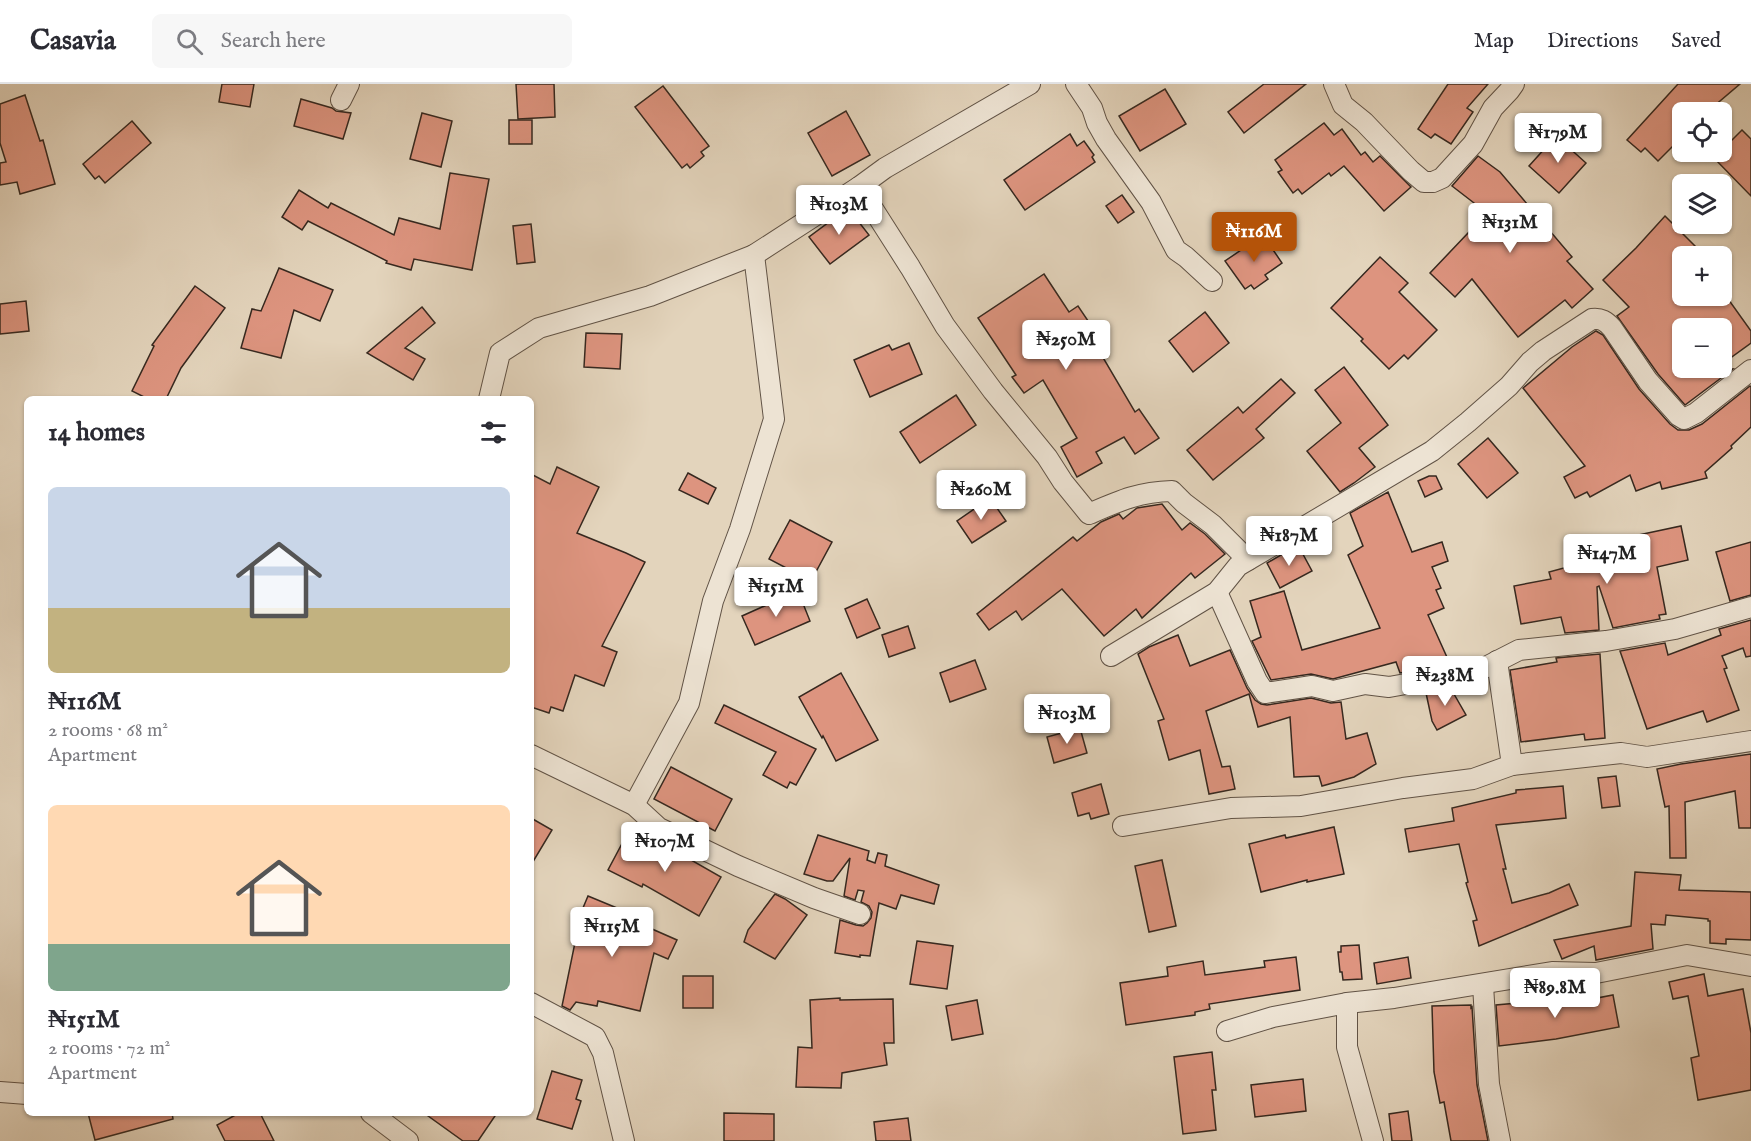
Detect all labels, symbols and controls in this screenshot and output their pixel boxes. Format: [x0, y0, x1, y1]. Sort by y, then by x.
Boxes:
search box [152, 14, 572, 68]
text: Casavia [30, 24, 116, 59]
icon: search [173, 25, 206, 58]
text: Search here [221, 27, 326, 55]
text: Map [1474, 28, 1514, 55]
text: Directions [1547, 28, 1638, 55]
text: Saved [1671, 28, 1721, 55]
map controls [1672, 102, 1732, 378]
button: locate [1672, 102, 1732, 162]
pin: ₦179M [1516, 113, 1600, 164]
text: ₦179M [1529, 120, 1587, 145]
button: layers [1672, 174, 1732, 234]
pin: ₦103M [797, 185, 881, 236]
text: ₦103M [810, 192, 868, 217]
pin: ₦131M [1468, 203, 1552, 254]
text: ₦131M [1482, 210, 1538, 235]
pin: ₦116M [1212, 212, 1296, 263]
text: ₦116M [1226, 219, 1282, 244]
button: + [1672, 246, 1732, 306]
button: − [1672, 318, 1732, 378]
pin: ₦250M [1024, 320, 1108, 371]
text: ₦250M [1036, 327, 1096, 352]
text: 14 homes [48, 416, 145, 449]
icon: filters [477, 416, 510, 449]
pin: ₦260M [939, 470, 1023, 521]
text: ₦260M [951, 477, 1011, 502]
pin: ₦187M [1247, 516, 1331, 567]
text: ₦187M [1260, 523, 1318, 548]
icon: home [225, 526, 333, 634]
pin: ₦147M [1565, 534, 1649, 585]
text: ₦147M [1577, 541, 1637, 566]
pin: ₦151M [734, 567, 818, 618]
text: ₦151M [748, 574, 804, 599]
pin: ₦238M [1403, 656, 1487, 707]
text: ₦238M [1416, 663, 1474, 688]
text: ₦116M [48, 685, 122, 718]
pin: ₦103M [1025, 694, 1109, 745]
text: ₦103M [1038, 701, 1096, 726]
text: 2 rooms · 68 m² [48, 718, 168, 743]
text: Apartment [48, 743, 137, 768]
pin: ₦107M [623, 822, 707, 873]
text: ₦107M [635, 829, 695, 854]
icon: home [225, 844, 333, 952]
pin: ₦115M [570, 907, 654, 958]
text: ₦115M [584, 914, 640, 939]
pin: ₦89.8M [1506, 968, 1604, 1019]
text: ₦89.8M [1524, 975, 1586, 1000]
text: ₦151M [48, 1003, 120, 1036]
text: 2 rooms · 72 m² [48, 1036, 170, 1061]
text: Apartment [48, 1061, 137, 1086]

